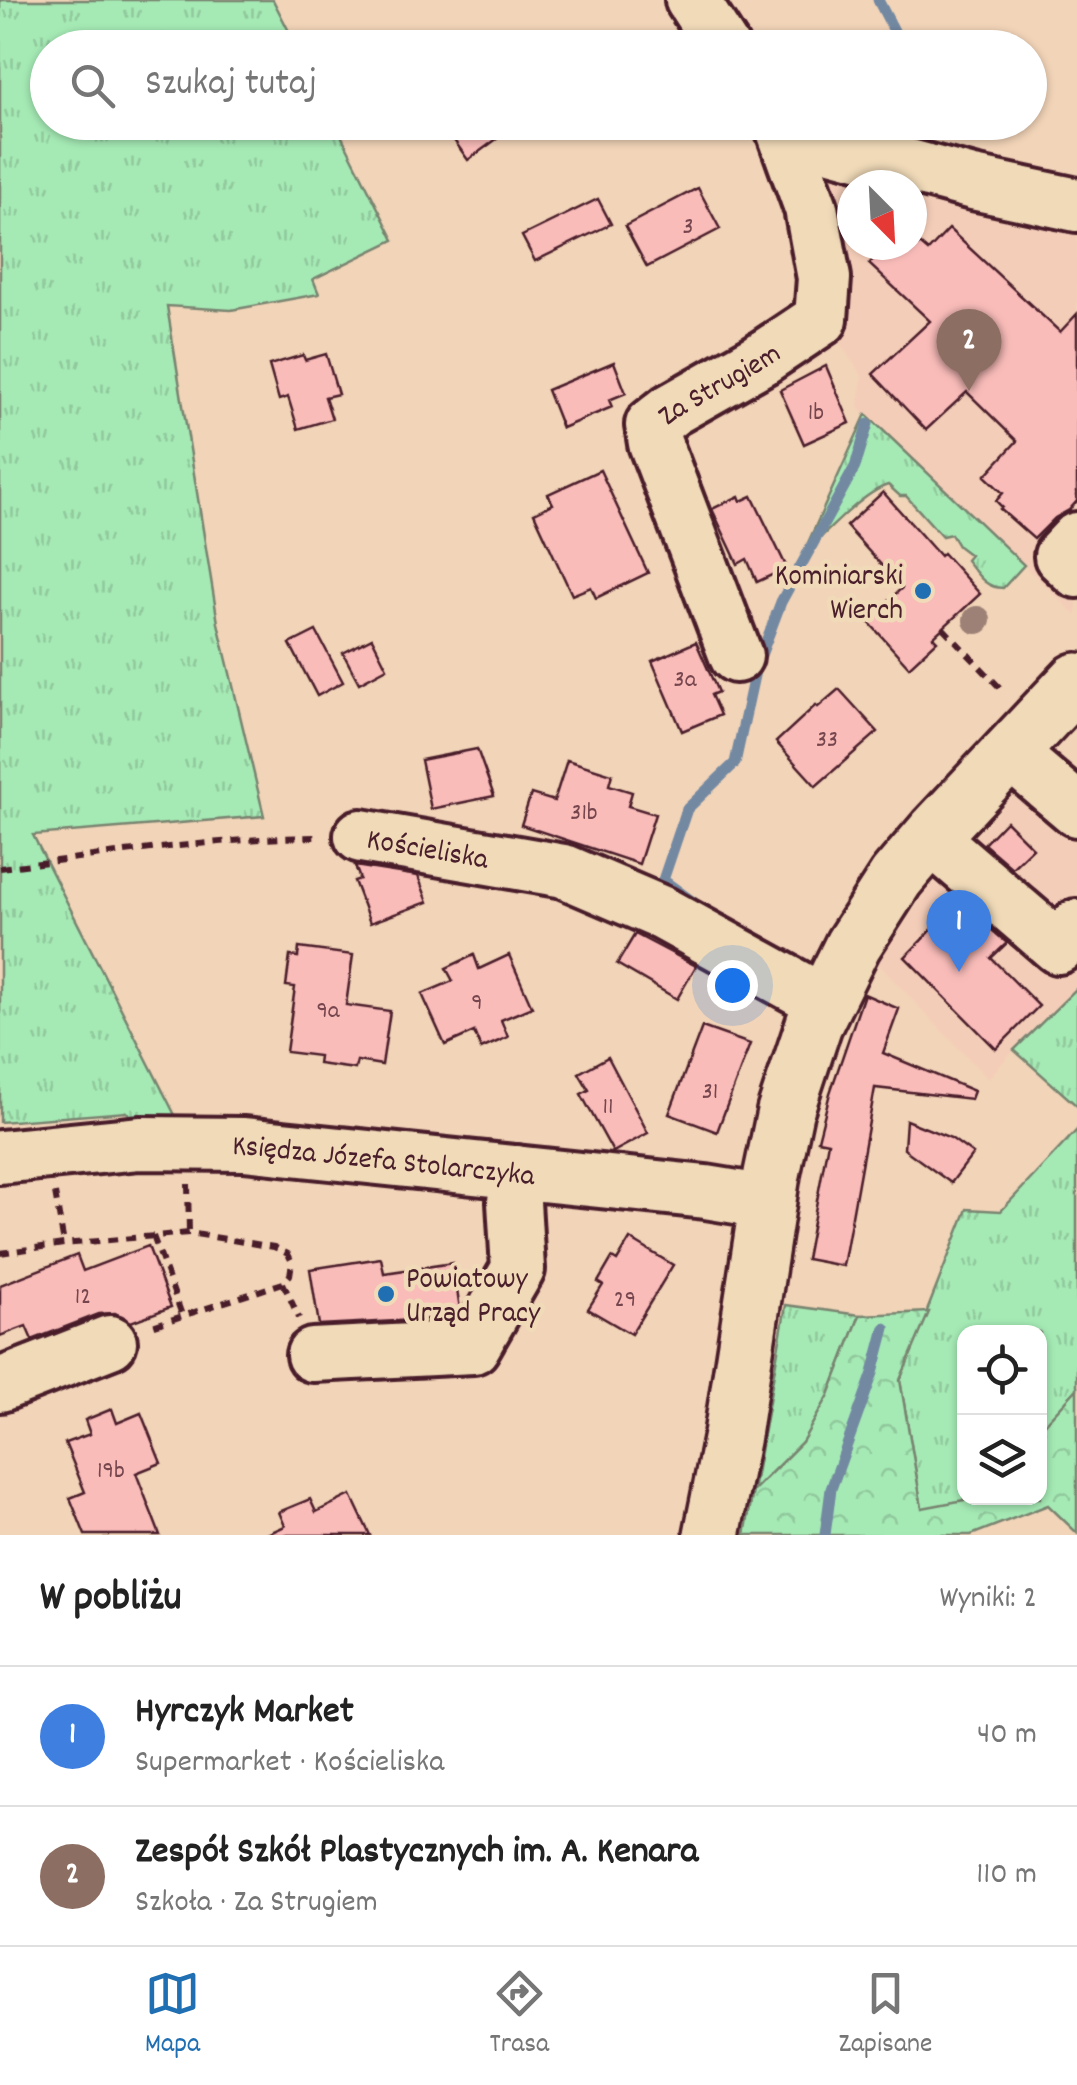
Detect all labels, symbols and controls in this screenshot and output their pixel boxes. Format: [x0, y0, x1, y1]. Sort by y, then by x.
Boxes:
search box [30, 30, 1047, 140]
icon: search [65, 58, 120, 113]
text: Szukaj tutaj [145, 58, 317, 113]
north arrow [837, 170, 927, 260]
house number: 3 [682, 210, 694, 246]
pin: 2 [936, 308, 1002, 391]
street label: Za Strugiem [650, 334, 791, 438]
house number: 1b [808, 396, 824, 432]
place label: Kominiarski Wierch [775, 557, 903, 634]
marker: Kominiarski Wierch [912, 580, 934, 602]
house number: 3a [674, 663, 698, 699]
house number: 33 [816, 723, 838, 759]
house number: 31b [570, 796, 598, 832]
street label: Kościeliska [363, 820, 492, 884]
pin: 1 [926, 890, 992, 972]
your location [707, 960, 758, 1011]
house number: 9 [471, 986, 483, 1022]
house number: 9a [316, 994, 341, 1030]
house number: 31 [702, 1075, 718, 1111]
house number: 11 [603, 1090, 613, 1126]
street label: Księdza Józefa Stolarczyka [232, 1127, 537, 1200]
place label: Powiatowy Urząd Pracy [406, 1260, 541, 1337]
house number: 12 [75, 1280, 91, 1316]
marker: Powiatowy Urząd Pracy [375, 1283, 397, 1305]
house number: 29 [614, 1283, 636, 1319]
map controls [957, 1325, 1047, 1505]
button: locate [957, 1325, 1047, 1415]
button: layers [957, 1415, 1047, 1505]
house number: 19b [97, 1454, 125, 1490]
text: W pobliżu [40, 1570, 182, 1630]
text: Wyniki: 2 [939, 1577, 1037, 1623]
text: Hyrczyk Market [135, 1686, 354, 1741]
text: 1 [69, 1713, 76, 1759]
text: 40 m [977, 1713, 1037, 1759]
text: Supermarket · Kościeliska [135, 1741, 444, 1787]
text: Zespół Szkół Plastycznych im. A. Kenara [135, 1826, 698, 1881]
text: 2 [66, 1853, 79, 1899]
text: 110 m [976, 1853, 1037, 1899]
text: Szkoła · Za Strugiem [135, 1881, 378, 1927]
tab: Mapa [145, 1966, 200, 2066]
tab: Trasa [490, 1966, 549, 2066]
tab: Zapisane [839, 1966, 932, 2066]

